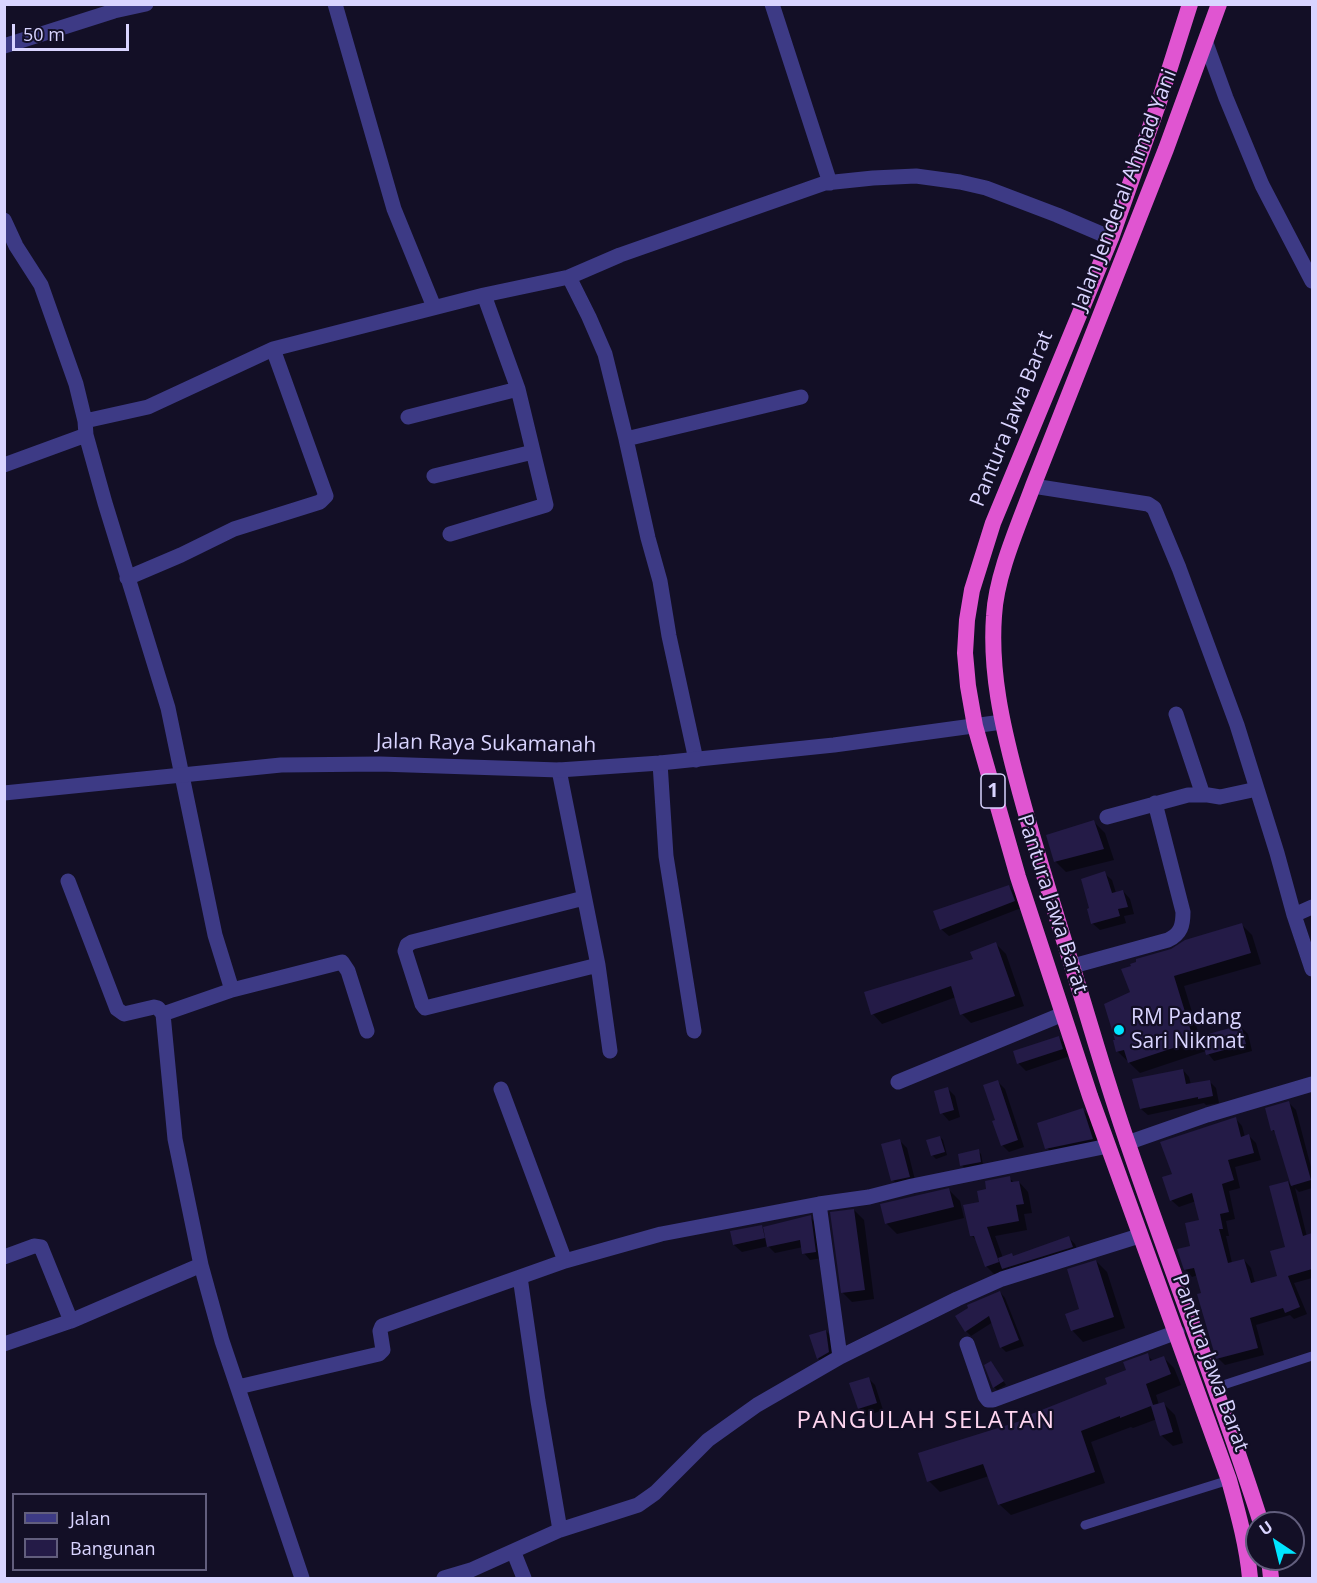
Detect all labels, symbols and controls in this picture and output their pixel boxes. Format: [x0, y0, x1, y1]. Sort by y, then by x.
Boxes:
scale bar [15, 12, 132, 50]
text: 50 m [23, 22, 65, 46]
street label: Jalan Jenderal Ahmad Yani [1067, 66, 1183, 314]
street label: Pantura Jawa Barat [965, 328, 1059, 510]
street label: Jalan Raya Sukamanah [376, 729, 596, 759]
road number: 1 [981, 774, 1005, 808]
street label: Pantura Jawa Barat [1011, 811, 1093, 997]
place label: RM Padang Sari Nikmat [1131, 1005, 1244, 1055]
marker: RM Padang Sari Nikmat [1112, 1023, 1126, 1037]
street label: Pantura Jawa Barat [1166, 1271, 1254, 1455]
district label: PANGULAH SELATAN [797, 1407, 1055, 1435]
legend [12, 1493, 207, 1571]
text: Jalan [70, 1506, 110, 1530]
north arrow [1245, 1511, 1305, 1571]
text: U [1255, 1515, 1277, 1540]
text: Bangunan [70, 1536, 156, 1560]

